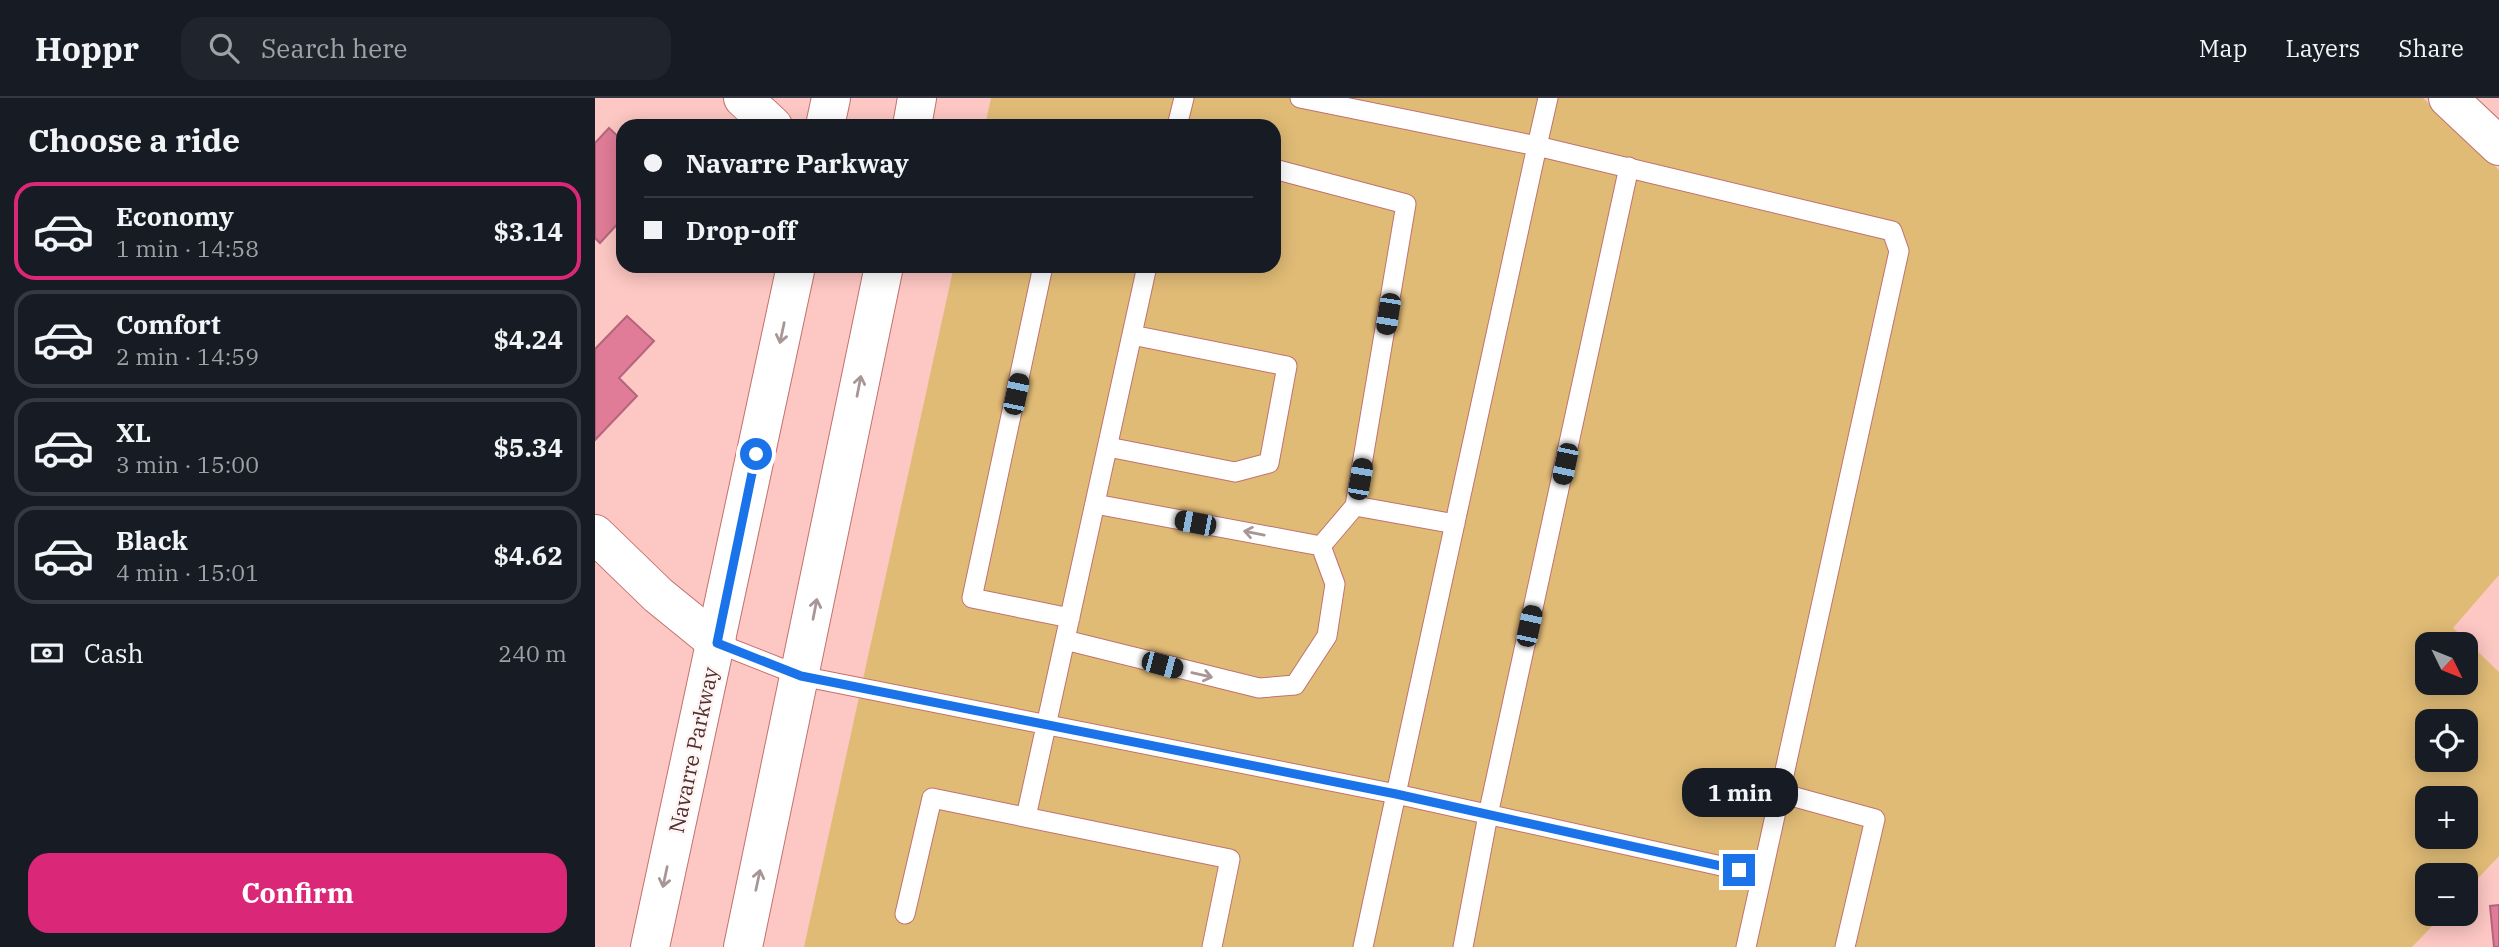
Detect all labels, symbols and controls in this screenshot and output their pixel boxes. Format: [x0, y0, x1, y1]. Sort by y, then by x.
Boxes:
search box [181, 17, 671, 80]
text: Hoppr [35, 27, 139, 70]
icon: search [205, 29, 243, 67]
text: Search here [261, 31, 408, 65]
text: Map [2199, 32, 2247, 64]
text: Layers [2285, 32, 2360, 64]
text: Share [2398, 32, 2464, 64]
text: Choose a ride [28, 119, 240, 161]
text: Navarre Parkway [686, 146, 909, 180]
text: Economy [116, 199, 234, 233]
icon: car [32, 200, 95, 263]
text: Drop-off [686, 213, 797, 247]
text: $3.14 [493, 214, 563, 248]
text: 1 min · 14:58 [116, 233, 259, 263]
car [1375, 292, 1402, 336]
text: Comfort [116, 307, 221, 341]
icon: car [32, 308, 95, 371]
one-way arrow [774, 321, 788, 344]
text: $4.24 [493, 322, 563, 356]
text: 2 min · 14:59 [116, 341, 259, 371]
car [1002, 371, 1031, 417]
one-way arrow [853, 375, 867, 398]
text: XL [116, 415, 151, 449]
icon: car [32, 416, 95, 479]
text: $5.34 [493, 430, 563, 464]
route start [740, 438, 772, 470]
car [1551, 441, 1580, 487]
text: 3 min · 15:00 [116, 449, 259, 479]
car [1347, 456, 1374, 502]
car [1173, 509, 1218, 537]
text: Black [116, 523, 188, 557]
icon: car [32, 524, 95, 587]
one-way arrow [1243, 526, 1266, 540]
text: $4.62 [493, 538, 563, 572]
text: 4 min · 15:01 [116, 557, 259, 587]
one-way arrow [808, 598, 822, 621]
car [1515, 603, 1544, 649]
north arrow [2415, 632, 2478, 695]
map controls [2415, 632, 2478, 926]
icon: cash [28, 634, 66, 672]
text: Cash [84, 636, 144, 670]
text: 240 m [498, 638, 567, 668]
car [1139, 649, 1186, 681]
street label: Navarre Parkway [662, 664, 724, 836]
one-way arrow [1191, 669, 1213, 682]
button: locate [2415, 709, 2478, 772]
callout: 1 min [1681, 768, 1797, 818]
text: 1 min [1708, 777, 1772, 807]
button: + [2415, 786, 2478, 849]
button: Confirm [28, 853, 567, 933]
route end [1723, 854, 1755, 886]
button: − [2415, 863, 2478, 926]
one-way arrow [658, 865, 672, 888]
one-way arrow [751, 869, 765, 892]

